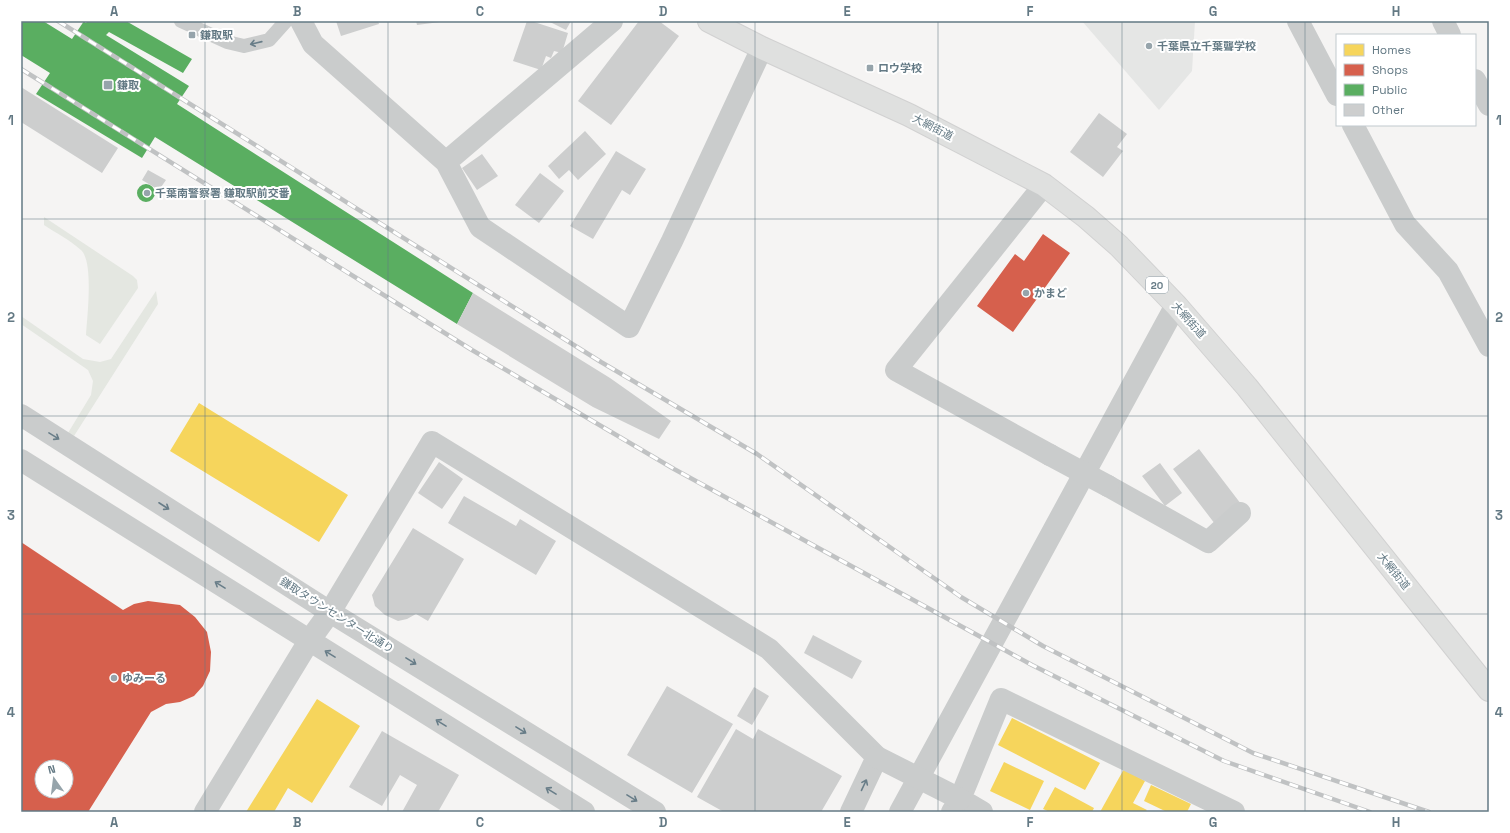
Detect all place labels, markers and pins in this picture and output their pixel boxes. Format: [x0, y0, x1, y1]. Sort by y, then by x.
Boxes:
place label: 鎌取駅 [200, 28, 233, 42]
marker: 鎌取駅 [187, 30, 197, 40]
place label: 千葉県立千葉聾学校 [1157, 39, 1256, 53]
marker: 千葉県立千葉聾学校 [1144, 41, 1154, 51]
place label: ロウ学校 [878, 61, 922, 75]
marker: ロウ学校 [865, 63, 875, 73]
place label: 鎌取 [117, 78, 139, 92]
marker: 鎌取 [102, 79, 114, 91]
place label: 千葉南警察署 鎌取駅前交番 [155, 186, 290, 200]
marker: 千葉南警察署 鎌取駅前交番 [142, 188, 152, 198]
place label: かまど [1034, 286, 1067, 300]
marker: かまど [1021, 288, 1031, 298]
place label: ゆみーる [122, 671, 166, 685]
marker: ゆみーる [109, 673, 119, 683]

